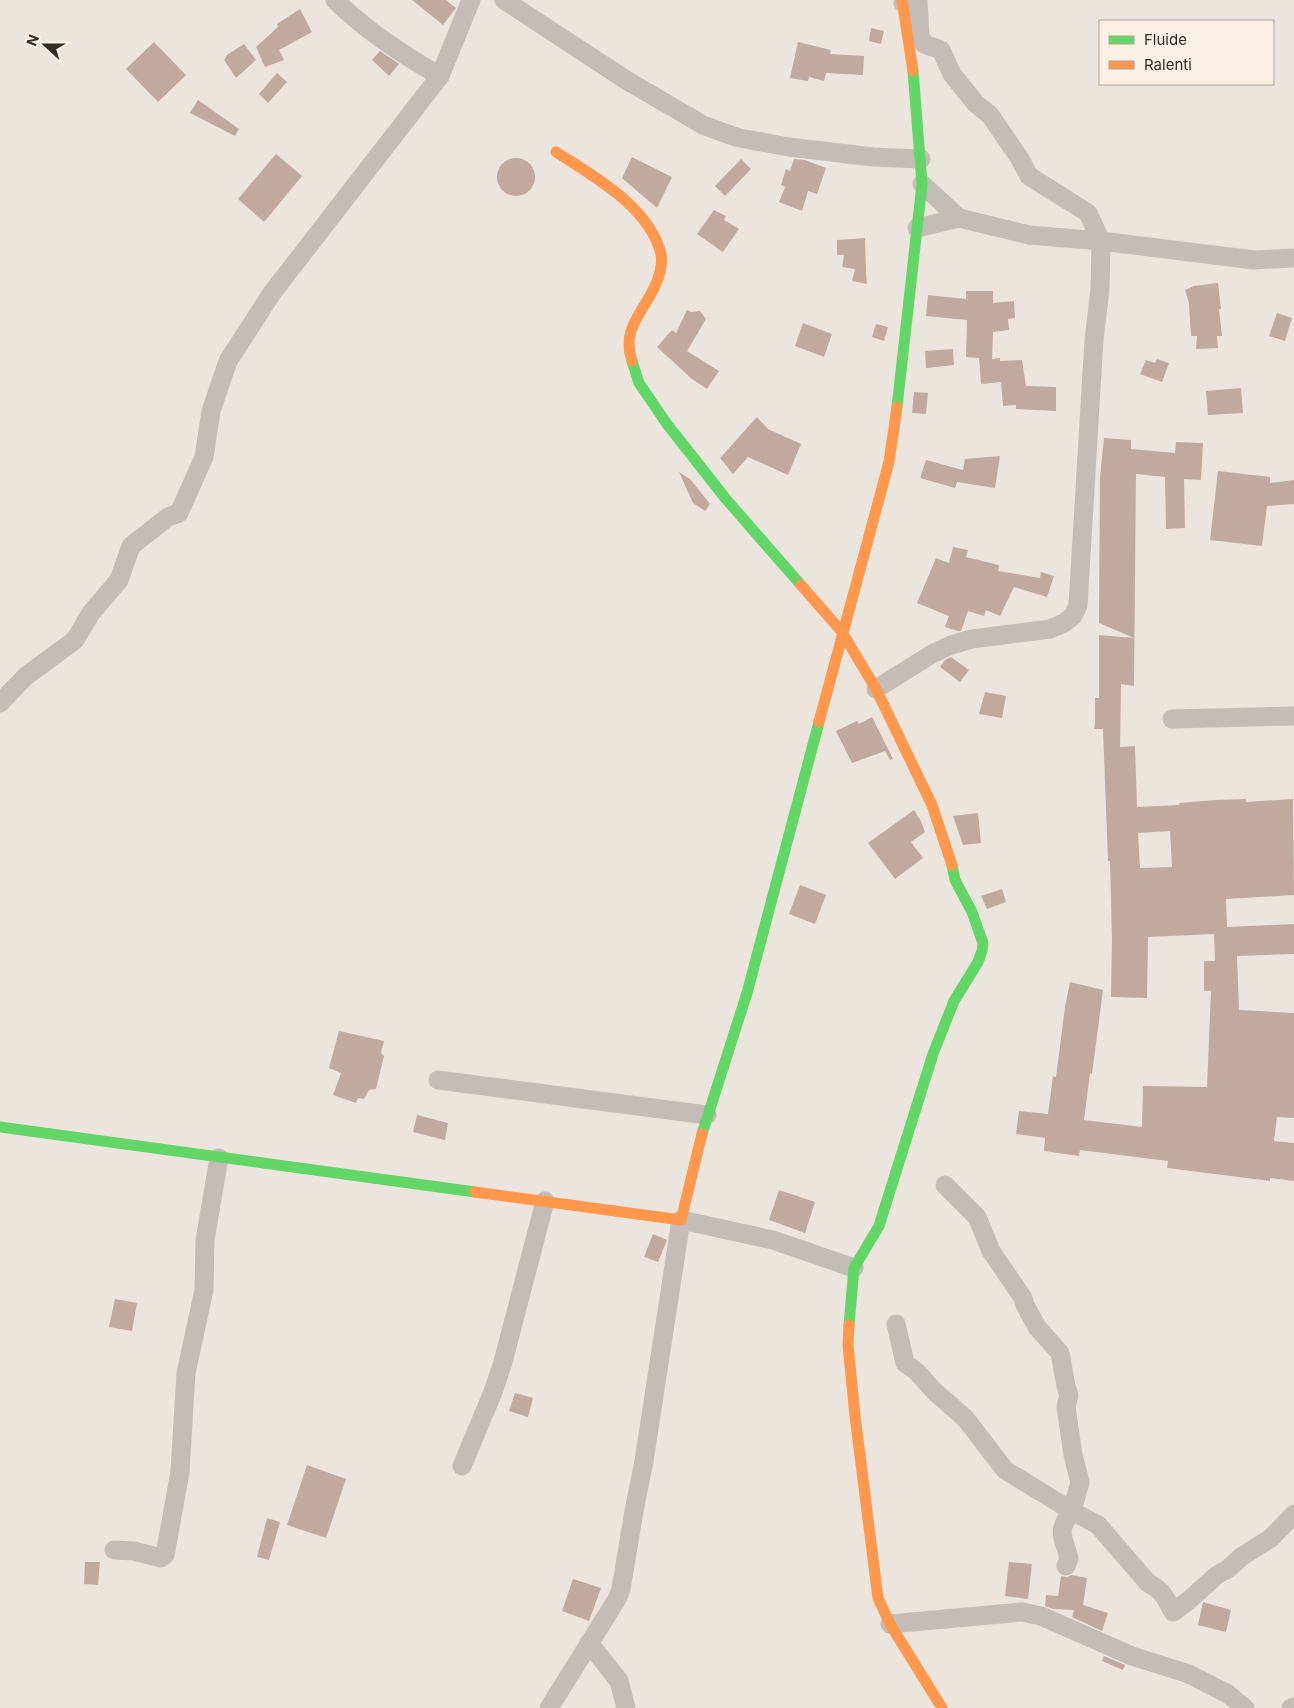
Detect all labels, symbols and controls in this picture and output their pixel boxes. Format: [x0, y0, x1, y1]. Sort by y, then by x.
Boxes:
north arrow [20, 20, 70, 70]
legend [1099, 20, 1274, 85]
text: Fluide [1144, 30, 1187, 49]
text: N [23, 32, 42, 48]
text: Ralenti [1144, 55, 1192, 74]

